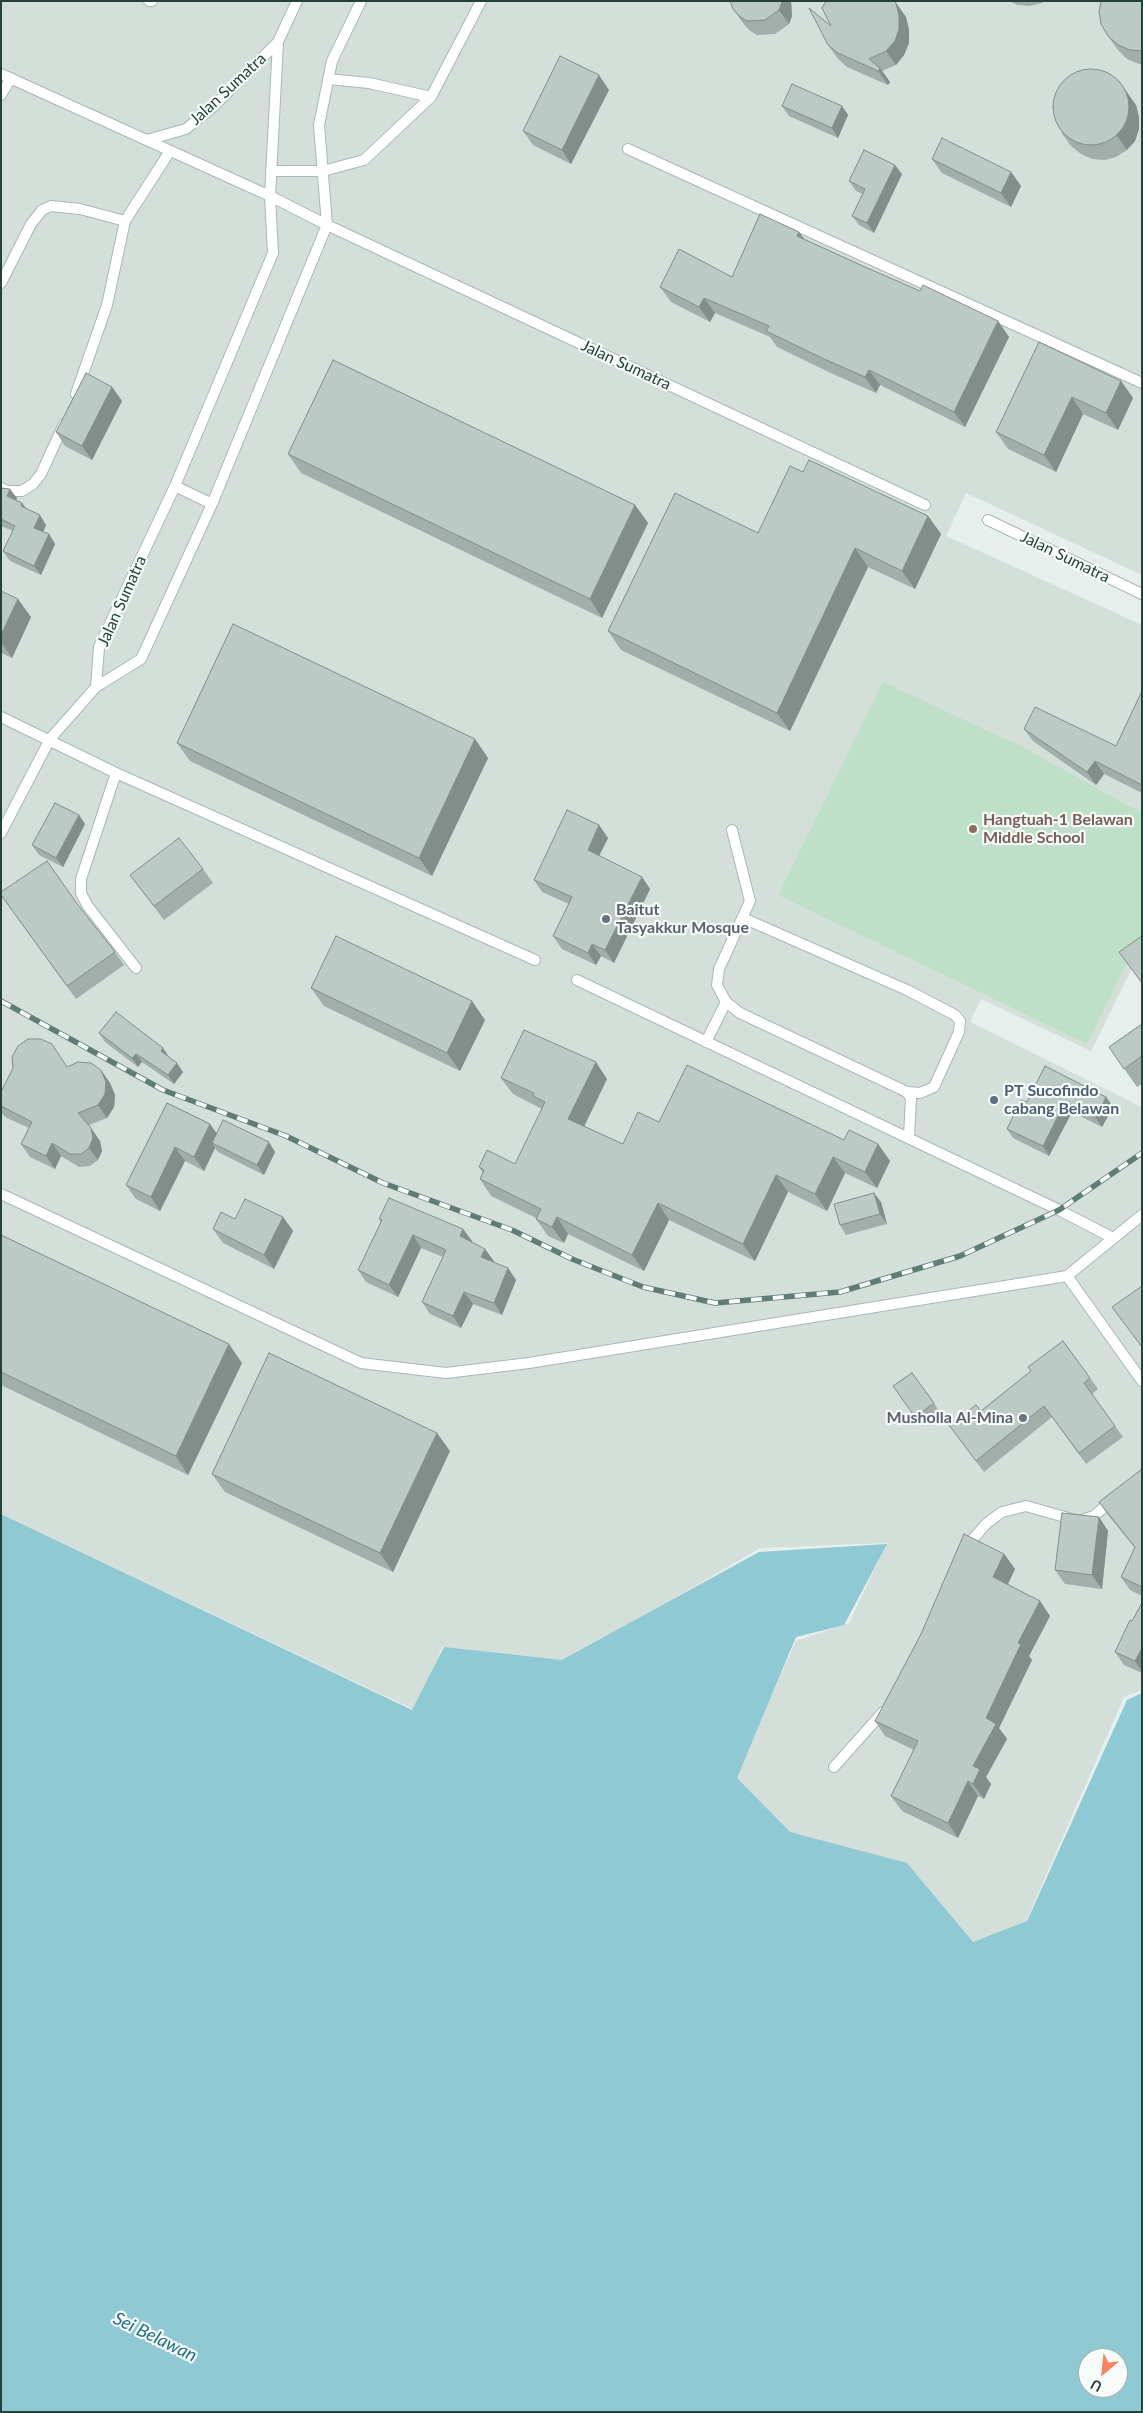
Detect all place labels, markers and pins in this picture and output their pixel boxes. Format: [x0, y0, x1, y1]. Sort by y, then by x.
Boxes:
place label: Hangtuah-1 Belawan Middle School [983, 810, 1133, 848]
marker: Hangtuah-1 Belawan Middle School [967, 823, 979, 835]
place label: Baitut Tasyakkur Mosque [616, 900, 749, 938]
marker: Baitut Tasyakkur Mosque [600, 913, 612, 925]
place label: PT Sucofindo cabang Belawan [1004, 1081, 1119, 1119]
marker: PT Sucofindo cabang Belawan [988, 1094, 1000, 1106]
place label: Musholla Al-Mina [887, 1408, 1013, 1428]
marker: Musholla Al-Mina [1017, 1412, 1029, 1424]

